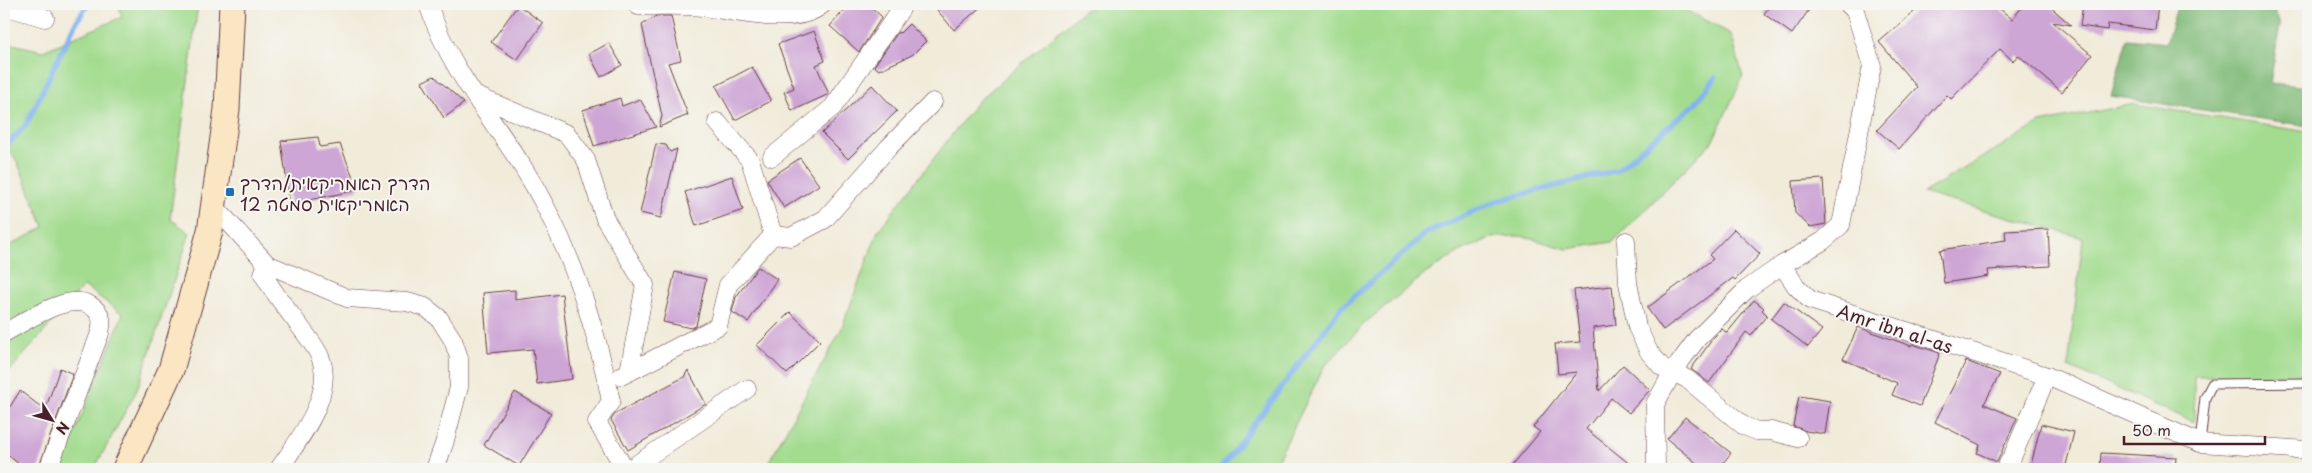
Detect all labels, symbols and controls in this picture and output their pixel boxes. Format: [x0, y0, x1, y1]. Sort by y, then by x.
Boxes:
place label: הדרך האמריקאית/הדרך האמריקאית סמטה 12 [240, 169, 430, 217]
marker: הדרך האמריקאית/הדרך האמריקאית סמטה 12 [224, 186, 236, 198]
street label: Amr ibn al-as [1834, 297, 1956, 359]
north arrow [28, 396, 78, 446]
scale bar [2124, 413, 2266, 445]
text: N [51, 417, 75, 439]
text: 50 m [2132, 418, 2171, 441]

